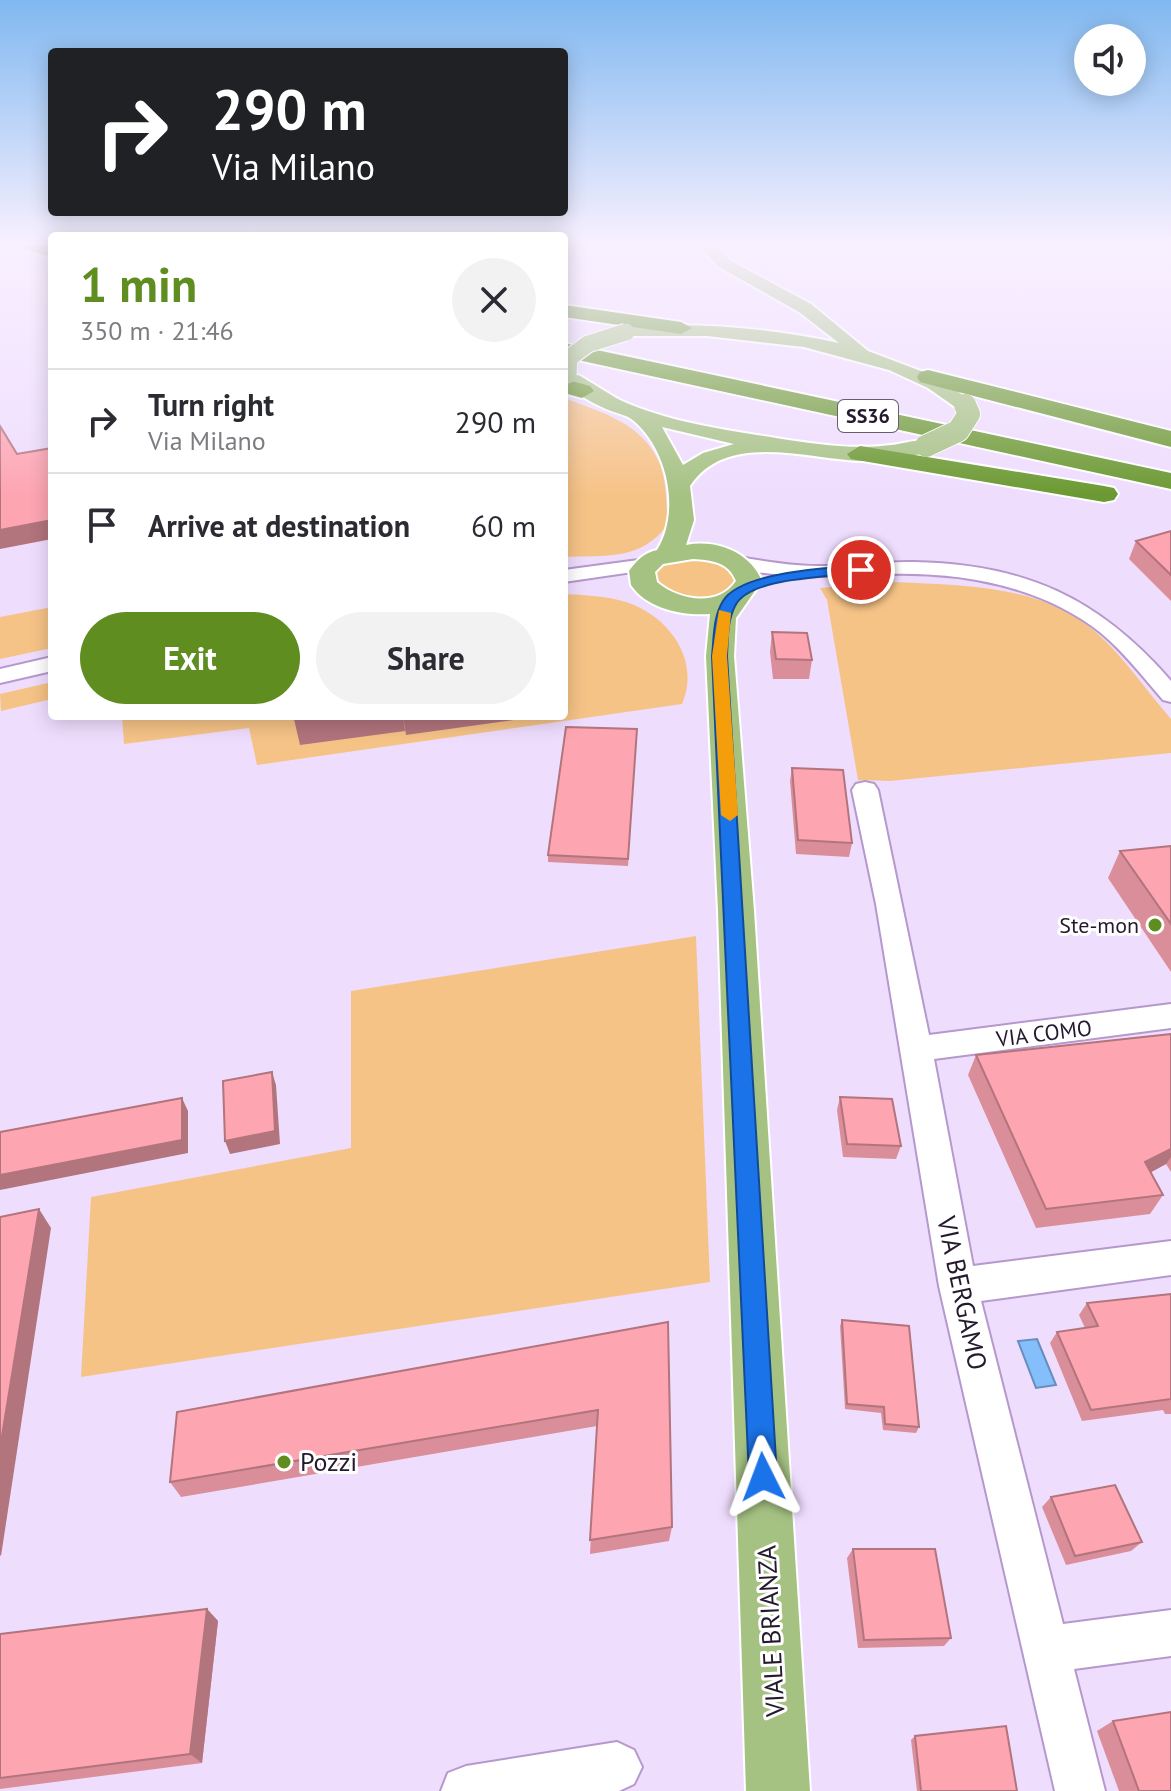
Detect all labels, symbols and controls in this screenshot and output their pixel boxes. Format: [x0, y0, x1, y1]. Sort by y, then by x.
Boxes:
map controls [1074, 24, 1146, 96]
button: sound [1074, 24, 1146, 96]
text: 290 m [212, 73, 367, 145]
icon: right [80, 80, 184, 184]
text: Via Milano [212, 143, 375, 190]
text: 1 min [80, 253, 197, 315]
button: close [452, 258, 536, 342]
text: 350 m · 21:46 [80, 314, 234, 347]
text: Turn right [148, 385, 274, 424]
icon: right [80, 399, 124, 443]
road number: SS36 [838, 400, 898, 432]
text: 290 m [455, 402, 536, 441]
text: Via Milano [148, 424, 266, 457]
icon: arrive [80, 503, 124, 547]
text: Arrive at destination [148, 506, 410, 545]
text: 60 m [471, 506, 536, 545]
pin [827, 536, 895, 604]
icon: arrive [839, 548, 883, 592]
button: Exit [80, 612, 300, 704]
button: Share [316, 612, 536, 704]
place label: Ste-mon [1059, 911, 1139, 939]
marker: Ste-mon [1146, 916, 1164, 934]
street label: VIA COMO [994, 1013, 1093, 1053]
street label: VIA BERGAMO [930, 1212, 995, 1373]
position arrow [721, 1435, 805, 1519]
place label: Pozzi [300, 1445, 357, 1478]
marker: Pozzi [275, 1453, 293, 1471]
street label: VIALE BRIANZA [750, 1544, 792, 1719]

